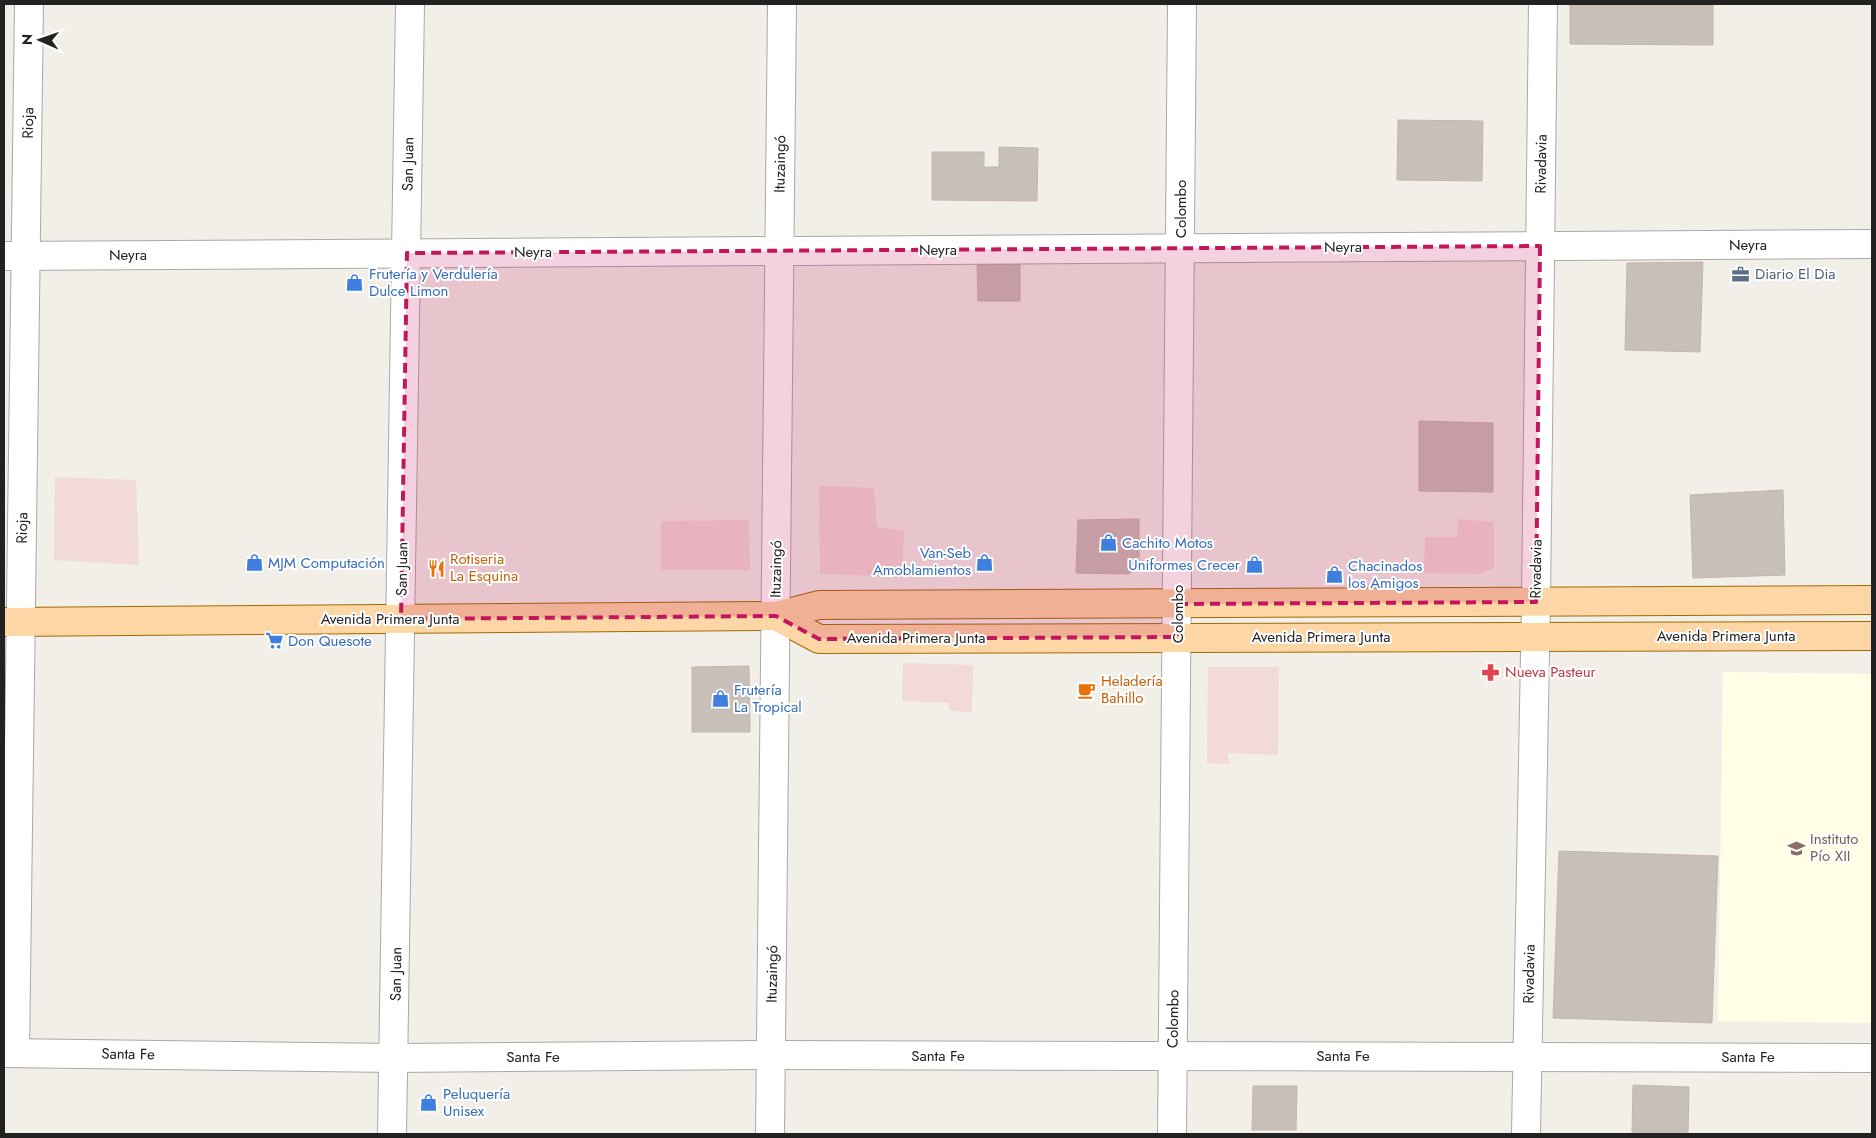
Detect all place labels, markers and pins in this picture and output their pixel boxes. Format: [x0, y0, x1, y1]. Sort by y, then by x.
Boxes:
place label: Frutería y Verdulería Dulce Limon [369, 263, 498, 302]
place label: Diario El Dia [1755, 263, 1836, 285]
office icon: Diario El Dia [1731, 264, 1751, 284]
shop icon: Frutería y Verdulería Dulce Limon [345, 273, 365, 293]
place label: Cachito Motos [1122, 532, 1213, 554]
shop icon: Cachito Motos [1098, 533, 1118, 553]
place label: Van-Seb Amoblamientos [873, 542, 971, 581]
place label: Rotiseria La Esquina [450, 548, 518, 587]
place label: MJM Computación [268, 552, 385, 574]
shop icon: Van-Seb Amoblamientos [975, 552, 995, 572]
shop icon: MJM Computación [244, 553, 264, 573]
place label: Uniformes Crecer [1128, 554, 1241, 576]
shop icon: Uniformes Crecer [1244, 555, 1264, 575]
place label: Chacinados los Amigos [1348, 555, 1422, 594]
restaurant icon: Rotiseria La Esquina [426, 558, 446, 578]
shop icon: Chacinados los Amigos [1324, 565, 1344, 585]
place label: Don Quesote [288, 630, 372, 652]
supermarket icon: Don Quesote [264, 631, 284, 651]
place label: Nueva Pasteur [1505, 661, 1597, 683]
pharmacy icon: Nueva Pasteur [1481, 662, 1501, 682]
place label: Heladería Bahillo [1101, 670, 1163, 709]
place label: Frutería La Tropical [734, 679, 802, 718]
cafe icon: Heladería Bahillo [1077, 680, 1097, 700]
shop icon: Frutería La Tropical [710, 689, 730, 709]
place label: Instituto Pío XII [1810, 828, 1858, 867]
school or university icon: Instituto Pío XII [1786, 838, 1806, 858]
place label: Peluquería Unisex [443, 1083, 510, 1122]
shop icon: Peluquería Unisex [419, 1093, 439, 1113]

